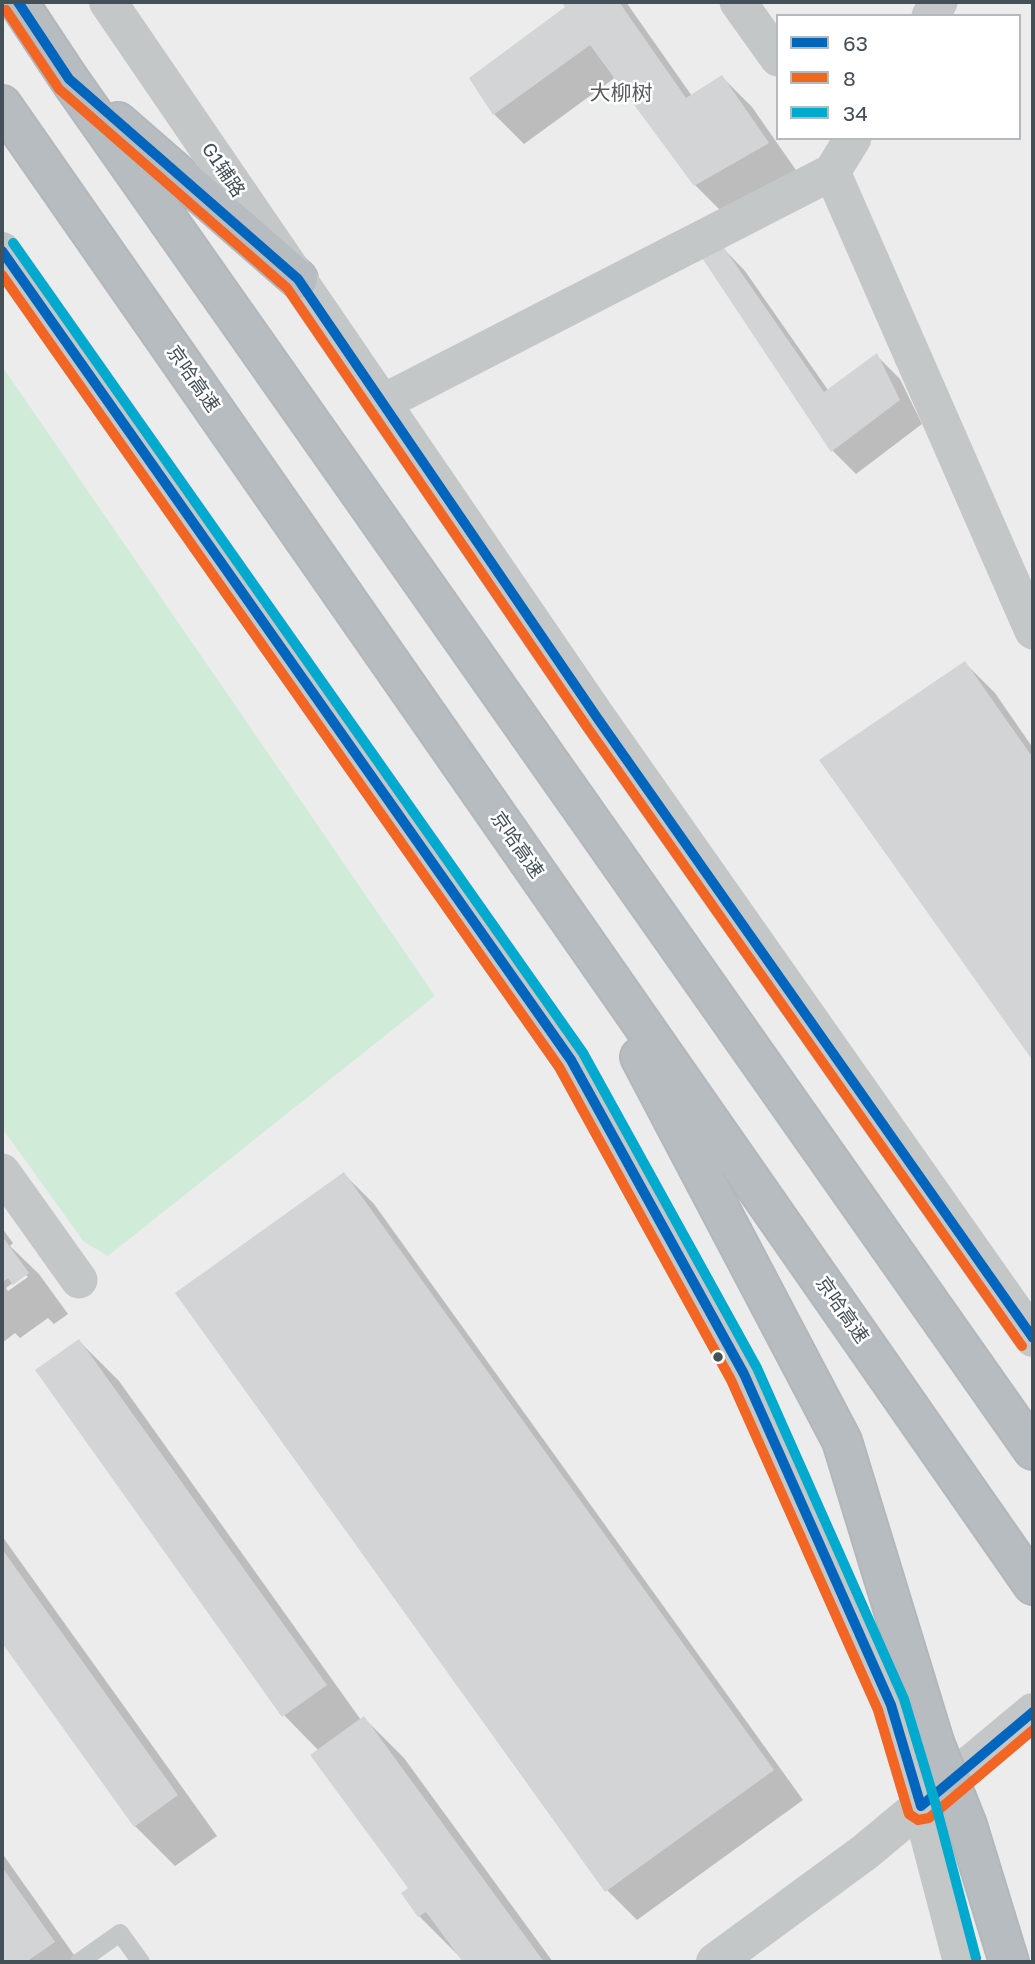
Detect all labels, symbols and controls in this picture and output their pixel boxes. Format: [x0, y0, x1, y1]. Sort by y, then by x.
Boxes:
legend [776, 14, 1021, 140]
text: 63 [843, 30, 868, 56]
text: 8 [843, 65, 856, 91]
district label: 大柳树 [590, 80, 652, 106]
text: 34 [843, 100, 868, 126]
street label: G1辅路 [197, 139, 249, 201]
street label: 京哈高速 [162, 341, 224, 417]
street label: 京哈高速 [486, 807, 548, 883]
street label: 京哈高速 [811, 1272, 873, 1348]
unlabelled marker [711, 1350, 725, 1364]

